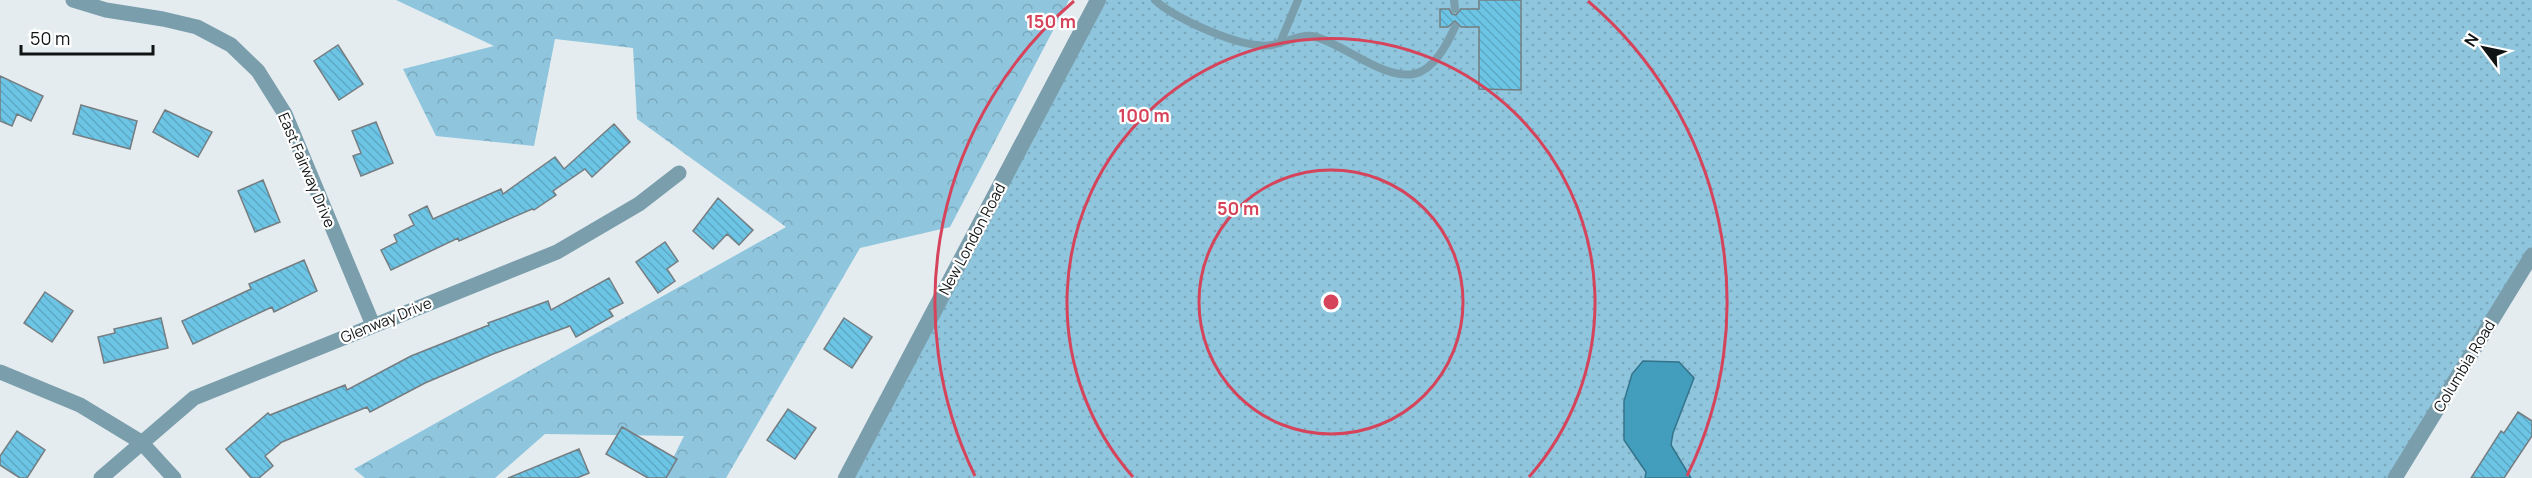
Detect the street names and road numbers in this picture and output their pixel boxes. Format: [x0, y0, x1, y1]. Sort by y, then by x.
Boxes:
street label: East Fairway Drive [273, 109, 341, 231]
street label: New London Road [934, 179, 1010, 299]
street label: Glenway Drive [337, 292, 435, 348]
street label: Columbia Road [2428, 316, 2500, 416]

